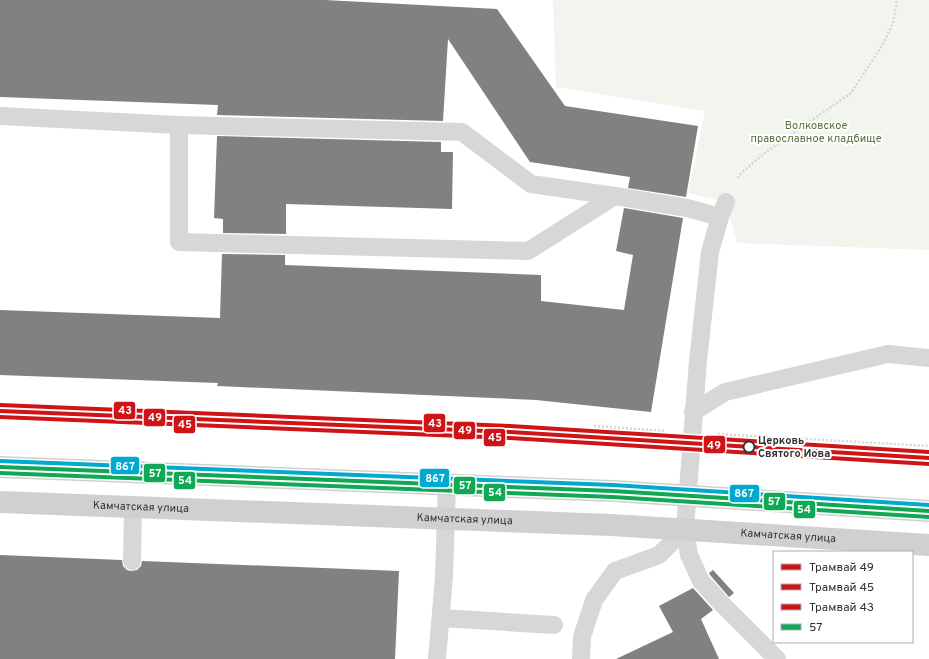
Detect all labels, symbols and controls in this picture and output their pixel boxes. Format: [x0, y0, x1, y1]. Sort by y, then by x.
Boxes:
park label: Волковское православное кладбище [750, 119, 882, 146]
line badge: 43 [113, 401, 136, 420]
text: 43 [118, 404, 132, 418]
line badge: 49 [143, 408, 166, 427]
text: 49 [148, 411, 162, 425]
line badge: 43 [423, 413, 446, 433]
line badge: 45 [173, 415, 196, 434]
text: 43 [428, 417, 442, 431]
text: 45 [178, 418, 192, 432]
line badge: 49 [453, 421, 476, 440]
text: 49 [458, 424, 472, 438]
line badge: 45 [483, 428, 506, 447]
text: 45 [488, 431, 502, 445]
place label: Церковь Святого Иова [758, 434, 830, 461]
line badge: 49 [703, 435, 726, 454]
text: 49 [707, 439, 721, 453]
marker: Церковь Святого Иова [742, 440, 756, 454]
line badge: 867 [110, 456, 140, 475]
text: 867 [115, 460, 135, 474]
line badge: 57 [143, 463, 166, 483]
text: 57 [149, 467, 161, 481]
line badge: 867 [419, 468, 450, 488]
line badge: 54 [173, 471, 196, 490]
text: 867 [425, 472, 445, 486]
text: 54 [178, 474, 192, 488]
line badge: 57 [453, 476, 476, 495]
text: 57 [459, 479, 471, 493]
line badge: 54 [483, 483, 506, 502]
line badge: 867 [729, 484, 760, 503]
text: 54 [488, 486, 502, 500]
text: 867 [734, 487, 754, 501]
line badge: 57 [763, 492, 786, 511]
text: 57 [768, 495, 780, 509]
street label: Камчатская улица [93, 499, 189, 516]
line badge: 54 [793, 500, 816, 519]
text: 54 [797, 503, 811, 517]
street label: Камчатская улица [416, 511, 513, 528]
street label: Камчатская улица [740, 526, 837, 546]
legend [773, 551, 913, 643]
text: Трамвай 49 [809, 560, 874, 576]
text: Трамвай 45 [809, 580, 874, 596]
text: Трамвай 43 [809, 600, 874, 616]
text: 57 [809, 620, 823, 636]

